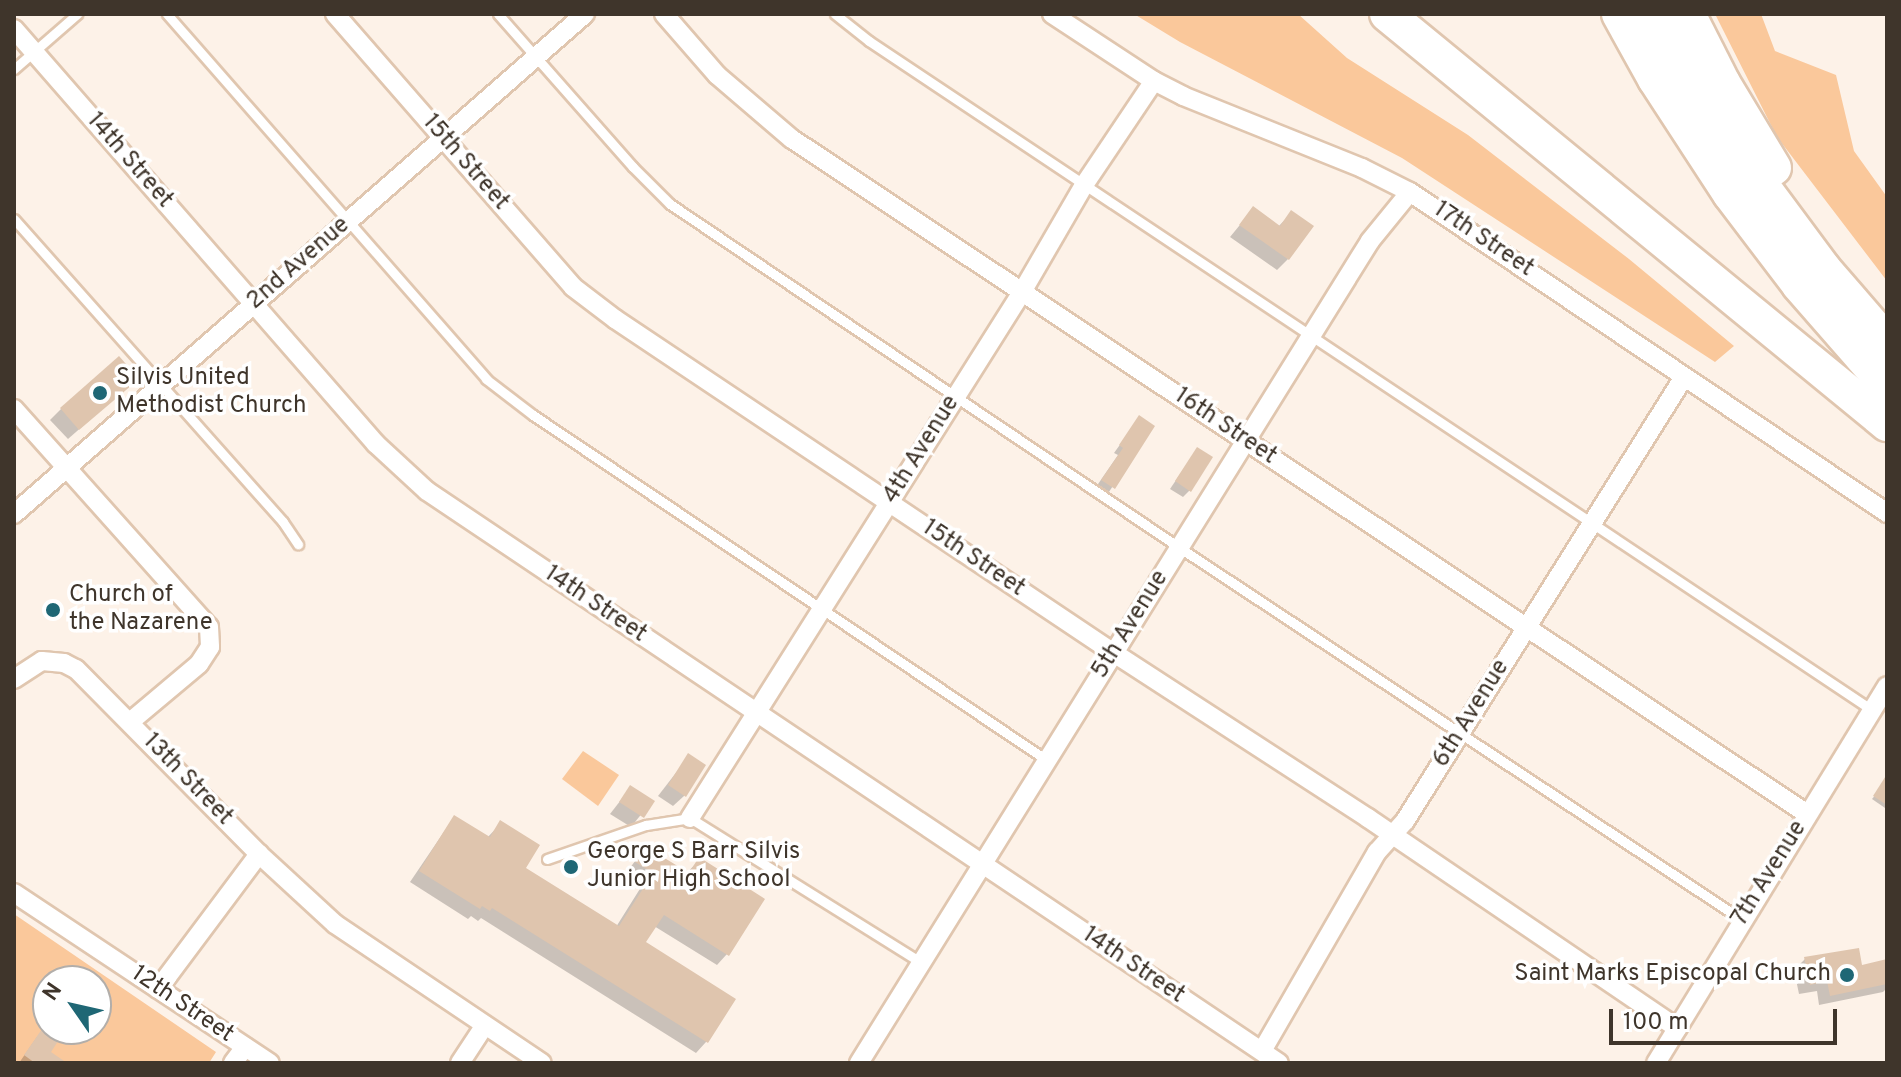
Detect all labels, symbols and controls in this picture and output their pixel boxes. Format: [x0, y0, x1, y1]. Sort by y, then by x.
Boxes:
street label: 14th Street [80, 107, 178, 215]
street label: 15th Street [416, 109, 514, 217]
street label: 17th Street [1427, 196, 1539, 284]
street label: 2nd Avenue [241, 211, 357, 317]
place label: Silvis United Methodist Church [116, 365, 307, 421]
street label: 16th Street [1168, 382, 1282, 472]
marker: Silvis United Methodist Church [91, 384, 109, 402]
street label: 4th Avenue [877, 390, 967, 510]
street label: 15th Street [916, 514, 1030, 604]
street label: 14th Street [538, 560, 652, 650]
street label: 5th Avenue [1086, 565, 1176, 685]
place label: Church of the Nazarene [69, 582, 213, 638]
marker: Church of the Nazarene [44, 601, 62, 619]
street label: 6th Avenue [1427, 655, 1517, 773]
street label: 13th Street [136, 728, 238, 832]
street label: 7th Avenue [1726, 816, 1814, 932]
place label: George S Barr Silvis Junior High School [587, 839, 800, 895]
marker: George S Barr Silvis Junior High School [562, 858, 580, 876]
street label: 14th Street [1076, 921, 1190, 1011]
street label: 12th Street [125, 960, 239, 1050]
place label: Saint Marks Episcopal Church [1514, 961, 1831, 989]
north arrow [32, 965, 112, 1045]
marker: Saint Marks Episcopal Church [1838, 966, 1856, 984]
text: N [38, 978, 69, 1007]
scale bar [1613, 993, 1841, 1043]
text: 100 m [1623, 1008, 1689, 1038]

